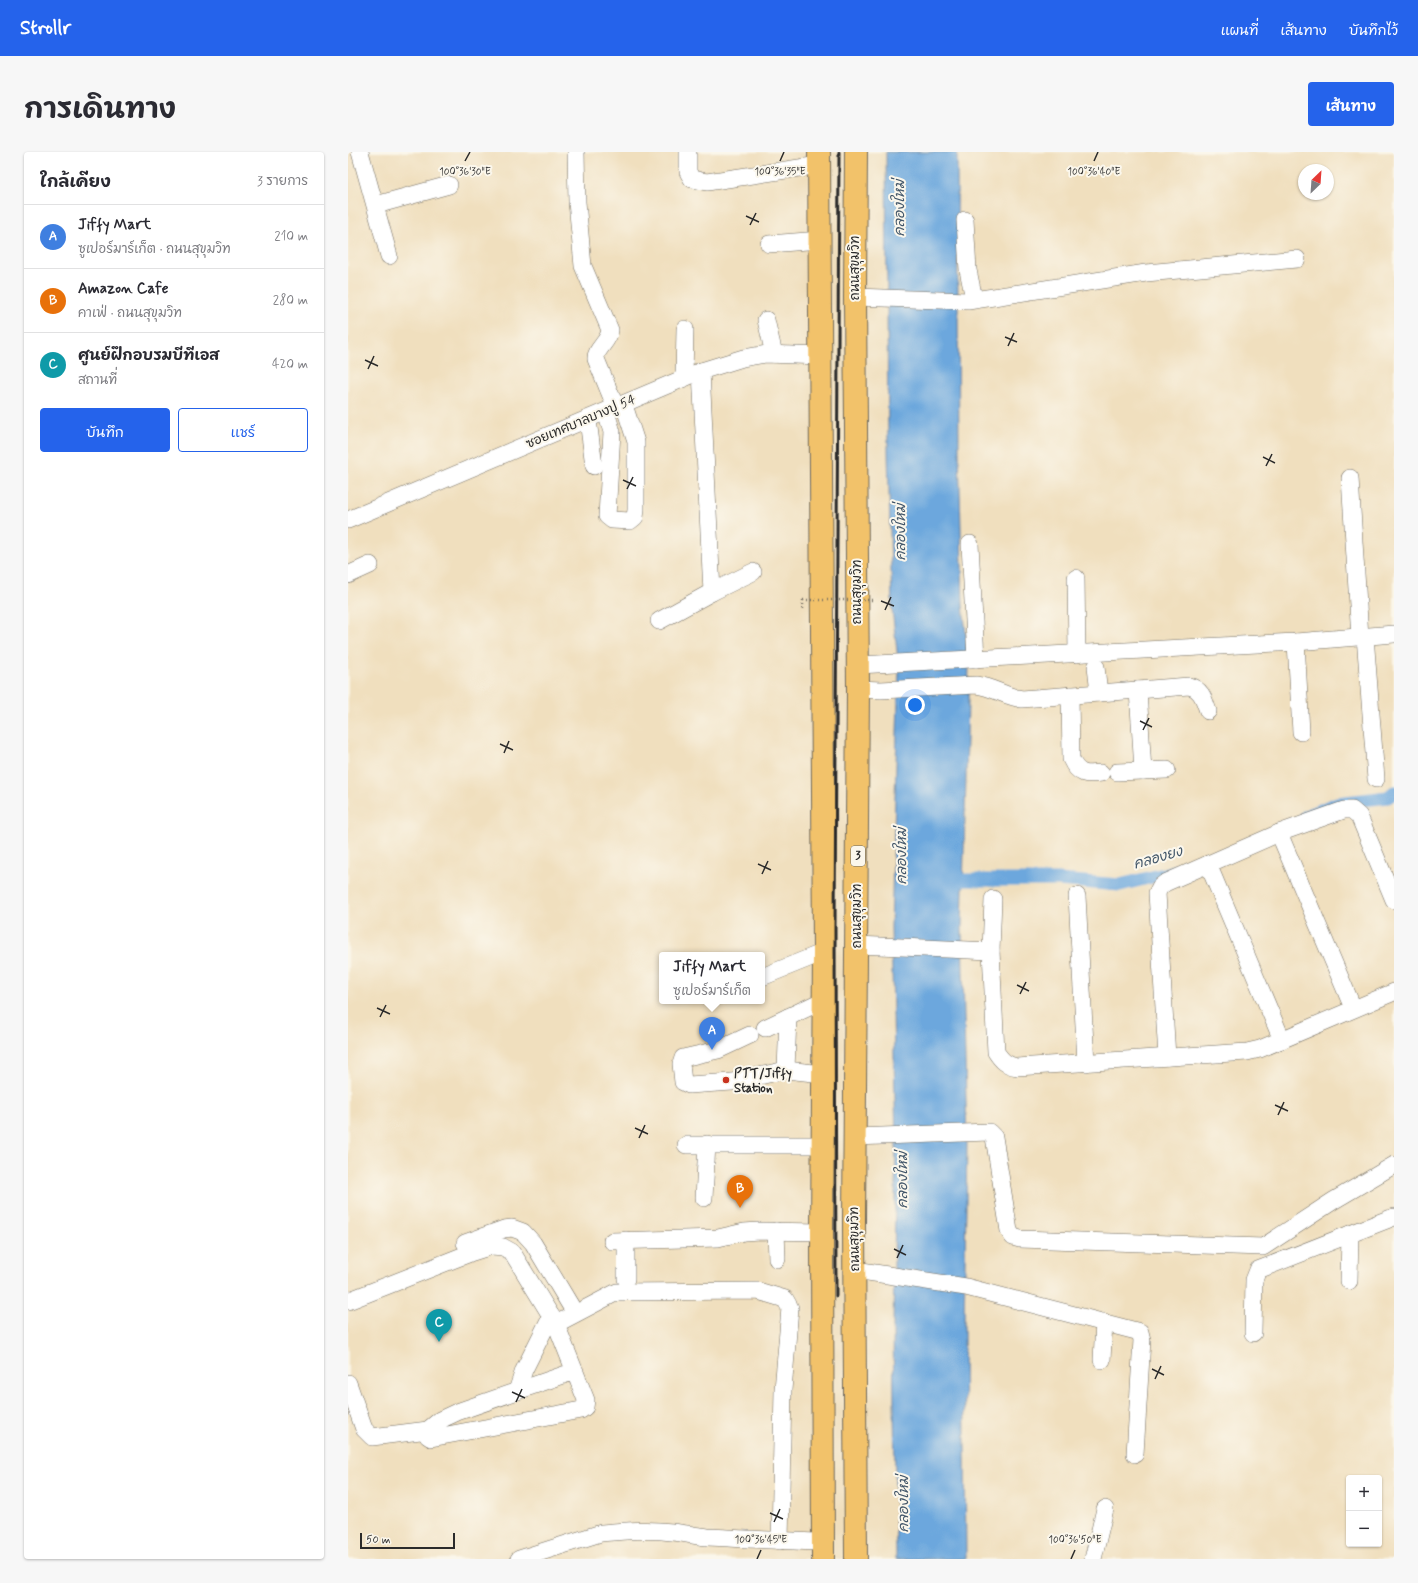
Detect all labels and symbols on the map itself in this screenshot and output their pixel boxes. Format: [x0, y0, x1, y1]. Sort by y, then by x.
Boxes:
north arrow [1298, 164, 1334, 200]
text: 100°36'30"E [439, 165, 491, 179]
text: 100°36'35"E [754, 165, 806, 179]
text: 100°36'40"E [1068, 165, 1121, 179]
water label: คลองใหม่ [890, 177, 909, 236]
street label: ถนนสุขุมวิท [847, 236, 864, 301]
street label: ซอยเทศบาลบางปู 54 [524, 391, 639, 453]
water label: คลองใหม่ [891, 501, 910, 560]
street label: ถนนสุขุมวิท [849, 560, 866, 625]
your location [905, 695, 925, 715]
water label: คลองใหม่ [892, 825, 911, 884]
water label: คลองยง [1132, 842, 1185, 874]
road number: 3 [851, 846, 865, 866]
street label: ถนนสุขุมวิท [849, 884, 866, 949]
pin: A [699, 1017, 725, 1050]
place label: PTT/Jiffy Station [734, 1065, 792, 1097]
marker: PTT/Jiffy Station [721, 1075, 731, 1085]
water label: คลองใหม่ [893, 1149, 912, 1208]
pin: B [727, 1175, 753, 1208]
street label: ถนนสุขุมวิท [846, 1206, 864, 1272]
pin: C [426, 1309, 452, 1342]
water label: คลองใหม่ [894, 1473, 913, 1532]
scale bar [360, 1531, 455, 1550]
text: 100°36'45"E [735, 1533, 787, 1547]
text: 100°36'50"E [1049, 1533, 1102, 1547]

